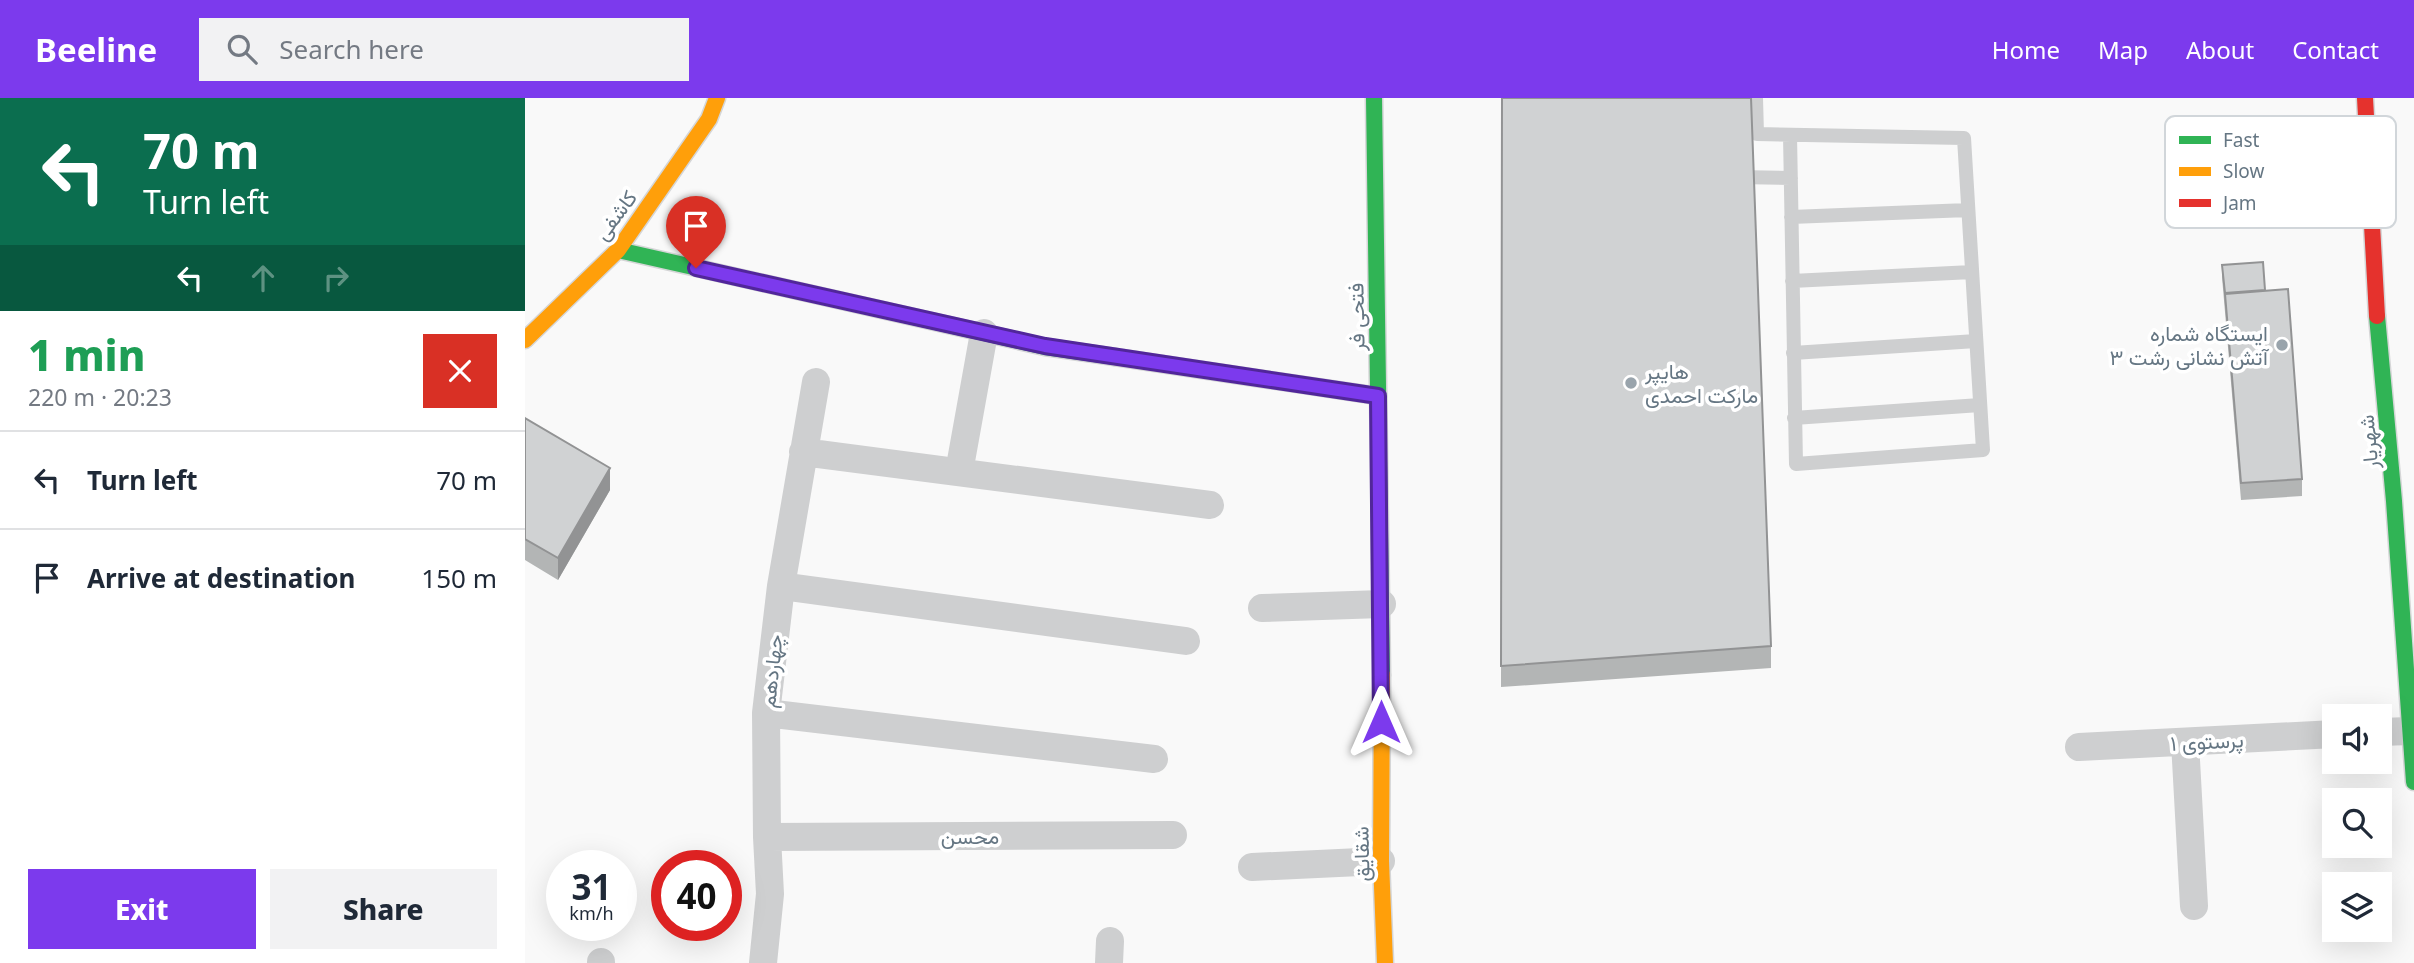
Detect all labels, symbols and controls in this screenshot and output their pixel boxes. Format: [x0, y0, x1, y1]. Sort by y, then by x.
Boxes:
search box [199, 18, 689, 81]
text: Beeline [35, 27, 157, 72]
icon: search [223, 30, 261, 68]
text: Search here [279, 31, 424, 67]
text: Home [1992, 33, 2060, 66]
text: Map [2098, 33, 2148, 66]
text: About [2186, 33, 2254, 66]
text: Contact [2292, 33, 2379, 66]
legend [2165, 116, 2396, 228]
text: 70 m [143, 117, 260, 183]
icon: left [28, 126, 119, 217]
text: Fast [2223, 127, 2260, 153]
text: Slow [2223, 158, 2264, 184]
text: Turn left [143, 180, 269, 223]
street label: کاشفی [587, 184, 643, 246]
text: Jam [2221, 190, 2257, 216]
pin [666, 196, 726, 268]
icon: arrive [677, 207, 715, 245]
icon: left [171, 259, 209, 297]
icon: ahead [244, 259, 282, 297]
icon: right [317, 259, 355, 297]
street label: فتحی فر [1341, 283, 1371, 352]
place label: ایستگاه شماره ۳ آتش نشانی رشت [2109, 319, 2270, 371]
text: 1 min [28, 326, 145, 383]
button: close [423, 334, 497, 408]
marker: ایستگاه شماره ۳ آتش نشانی رشت [2274, 337, 2290, 353]
place label: هایپر مارکت احمدی [1644, 357, 1758, 409]
marker: هایپر مارکت احمدی [1623, 375, 1639, 391]
text: 220 m · 20:23 [28, 381, 172, 413]
street label: شهریار [2352, 414, 2384, 471]
icon: left [28, 461, 66, 499]
text: Turn left [87, 462, 198, 498]
text: 70 m [436, 462, 497, 498]
icon: arrive [28, 559, 66, 597]
text: Arrive at destination [87, 560, 356, 596]
text: 150 m [421, 560, 497, 596]
street label: چهاردهم [753, 633, 790, 709]
position arrow [1344, 685, 1418, 759]
map controls [2322, 704, 2392, 942]
button: sound [2322, 704, 2392, 774]
street label: پرستوی ۱ [2170, 725, 2244, 758]
button: search [2322, 788, 2392, 858]
street label: محسن [941, 822, 999, 850]
street label: شقایق [1347, 826, 1375, 882]
speed limit sign: 40 [651, 850, 742, 941]
text: 31 [571, 863, 612, 910]
button: Exit [28, 869, 256, 949]
button: Share [270, 869, 497, 949]
button: layers [2322, 872, 2392, 942]
text: km/h [569, 901, 614, 925]

